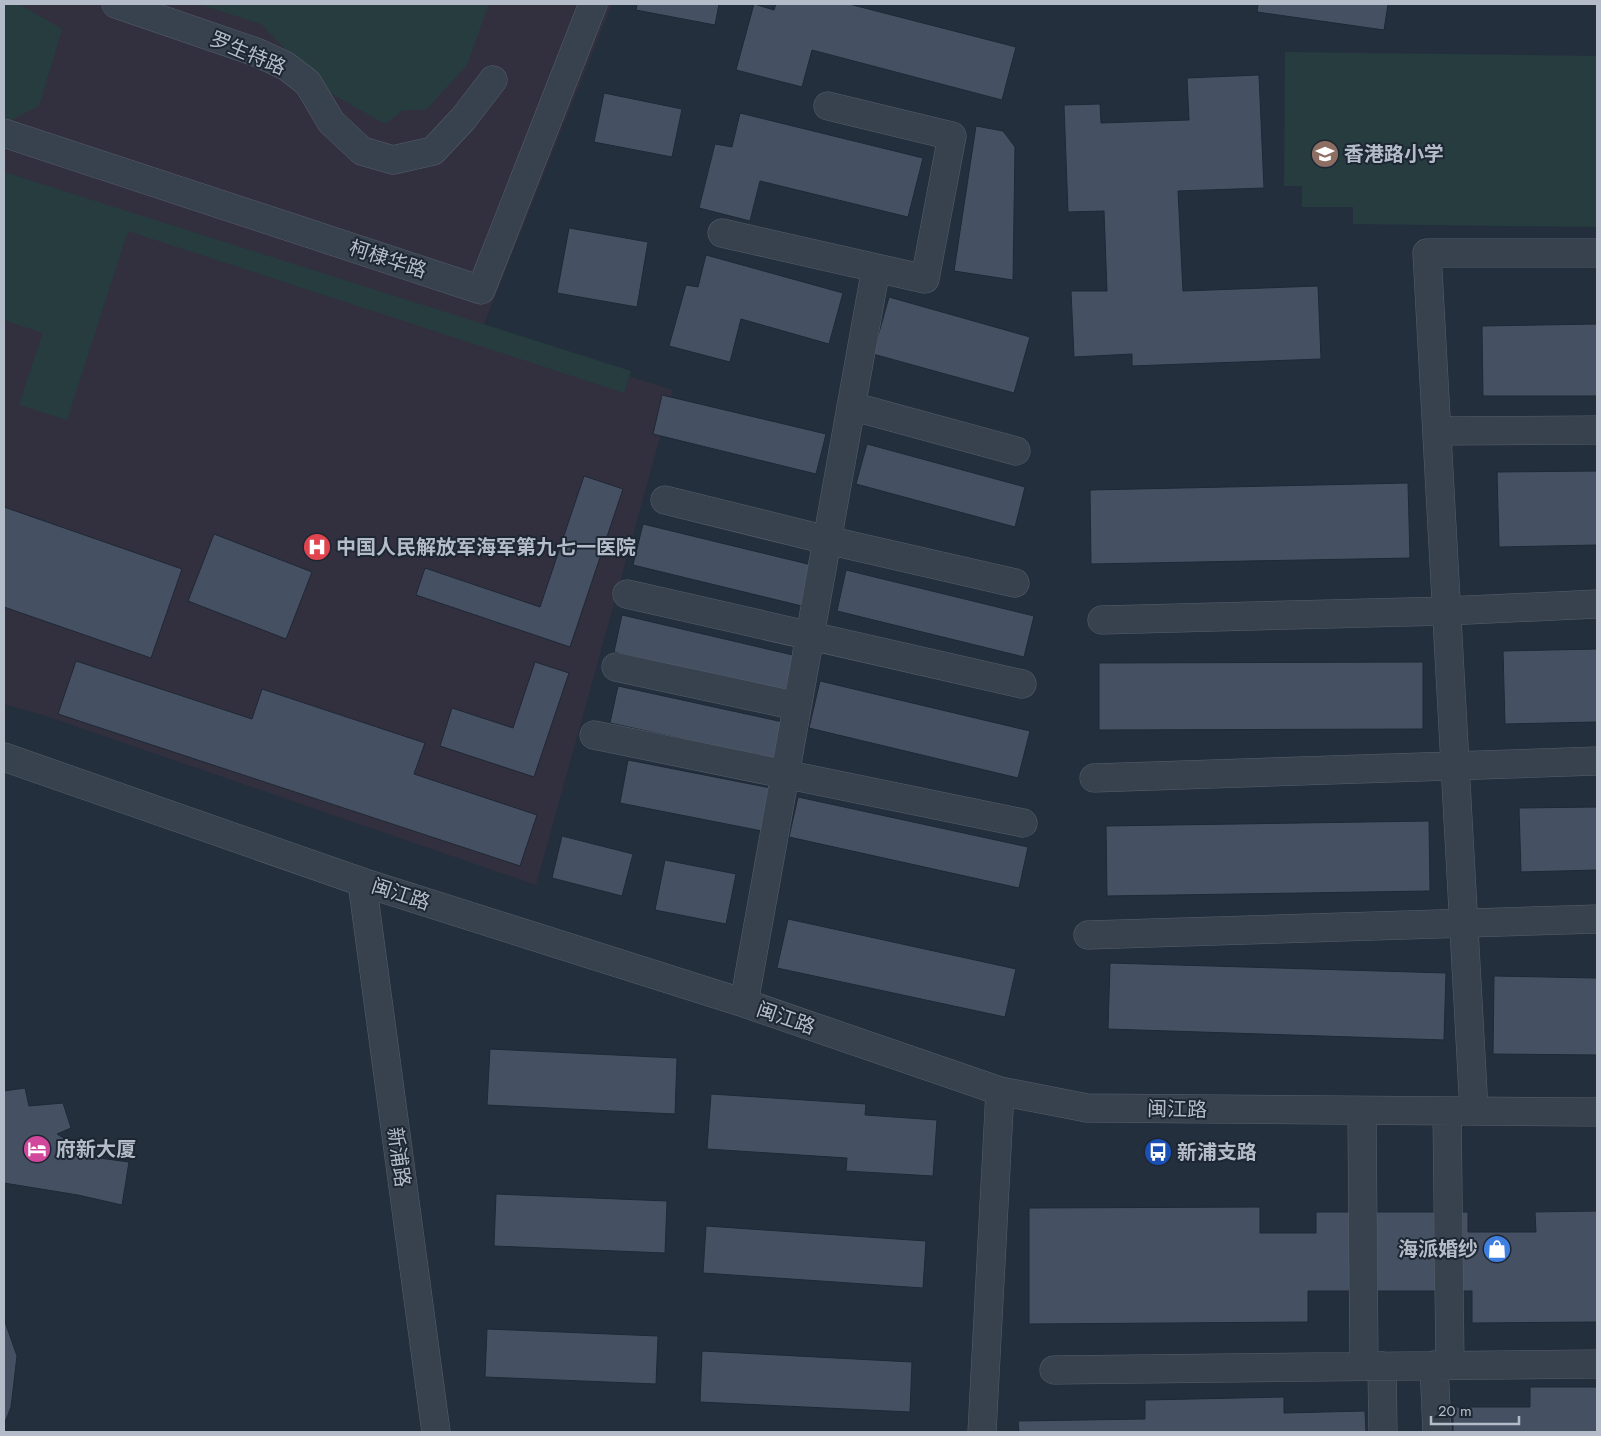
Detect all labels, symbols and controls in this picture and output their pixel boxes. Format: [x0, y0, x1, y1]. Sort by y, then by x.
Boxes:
street label: 罗生特路 [205, 24, 290, 82]
school or university icon: 香港路小学 [1310, 139, 1340, 169]
place label: 香港路小学 [1344, 140, 1444, 169]
street label: 柯棣华路 [345, 233, 430, 286]
hospital icon: 中国人民解放军海军第九七一医院 [302, 532, 332, 562]
place label: 中国人民解放军海军第九七一医院 [336, 533, 636, 562]
street label: 闽江路 [368, 871, 434, 918]
street label: 闽江路 [753, 995, 819, 1042]
street label: 闽江路 [1147, 1094, 1207, 1125]
street label: 新浦路 [380, 1125, 417, 1189]
hotel icon: 府新大厦 [22, 1134, 52, 1164]
place label: 府新大厦 [56, 1135, 136, 1164]
bus stop icon: 新浦支路 [1143, 1137, 1173, 1167]
place label: 新浦支路 [1177, 1138, 1257, 1167]
shop icon: 海派婚纱 [1482, 1234, 1512, 1264]
place label: 海派婚纱 [1398, 1235, 1478, 1264]
scale bar [1431, 1394, 1518, 1426]
text: 20 m [1438, 1400, 1472, 1422]

